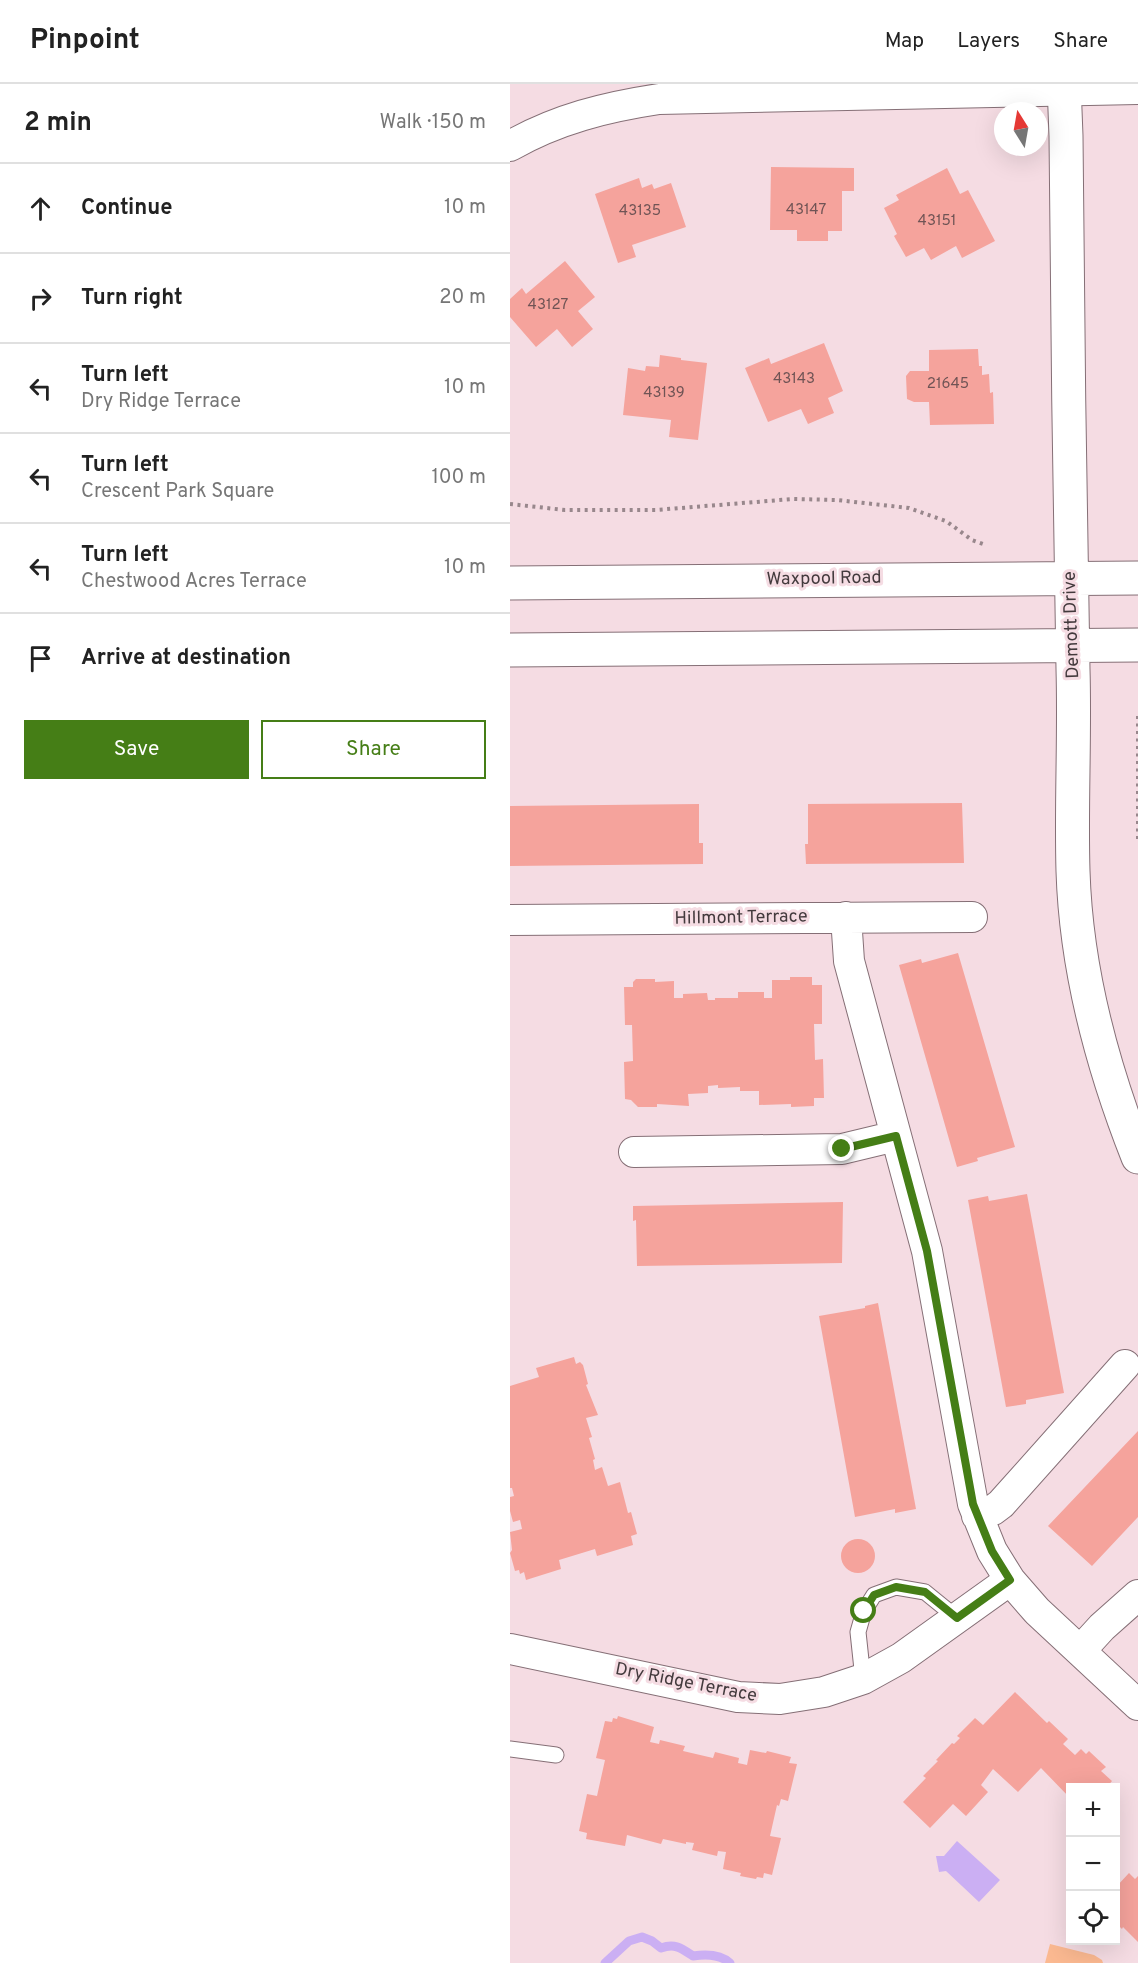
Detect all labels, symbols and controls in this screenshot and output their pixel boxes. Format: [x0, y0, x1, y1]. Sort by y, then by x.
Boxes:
text: Pinpoint [30, 23, 140, 59]
text: Map [885, 28, 924, 55]
text: Layers [957, 28, 1020, 55]
text: Share [1053, 28, 1108, 55]
north arrow [994, 102, 1048, 156]
text: 2 min [24, 107, 92, 140]
text: Walk · 150 m [380, 110, 486, 136]
icon: ahead [24, 192, 57, 225]
text: Continue [81, 195, 172, 222]
text: 10 m [444, 195, 486, 221]
house number: 43147 [786, 201, 826, 220]
house number: 43135 [619, 202, 661, 221]
house number: 43151 [918, 212, 956, 231]
icon: right [24, 282, 57, 315]
text: Turn right [81, 285, 183, 312]
text: 20 m [439, 285, 486, 311]
house number: 43127 [528, 296, 569, 315]
text: Turn left [81, 362, 169, 389]
house number: 43143 [773, 370, 815, 389]
icon: left [24, 372, 57, 405]
text: 10 m [444, 375, 486, 401]
house number: 21645 [927, 375, 969, 394]
house number: 43139 [643, 384, 685, 403]
text: Dry Ridge Terrace [81, 389, 241, 415]
text: Turn left [81, 452, 169, 479]
icon: left [24, 462, 57, 495]
text: 100 m [431, 465, 486, 491]
text: Crescent Park Square [81, 479, 274, 505]
text: Turn left [81, 542, 169, 569]
icon: left [24, 552, 57, 585]
text: 10 m [444, 555, 486, 581]
street label: Waxpool Road [766, 566, 882, 592]
text: Chestwood Acres Terrace [81, 569, 307, 595]
street label: Demott Drive [1059, 571, 1085, 679]
icon: arrive [24, 642, 57, 675]
text: Arrive at destination [81, 645, 291, 672]
button: Save [24, 720, 249, 779]
button: Share [261, 720, 486, 779]
street label: Hillmont Terrace [674, 905, 808, 931]
route end [828, 1135, 854, 1161]
route start [850, 1597, 876, 1623]
street label: Dry Ridge Terrace [613, 1658, 759, 1708]
map controls [1066, 1783, 1120, 1945]
button: + [1066, 1783, 1120, 1837]
button: − [1066, 1837, 1120, 1891]
button: locate [1066, 1891, 1120, 1945]

